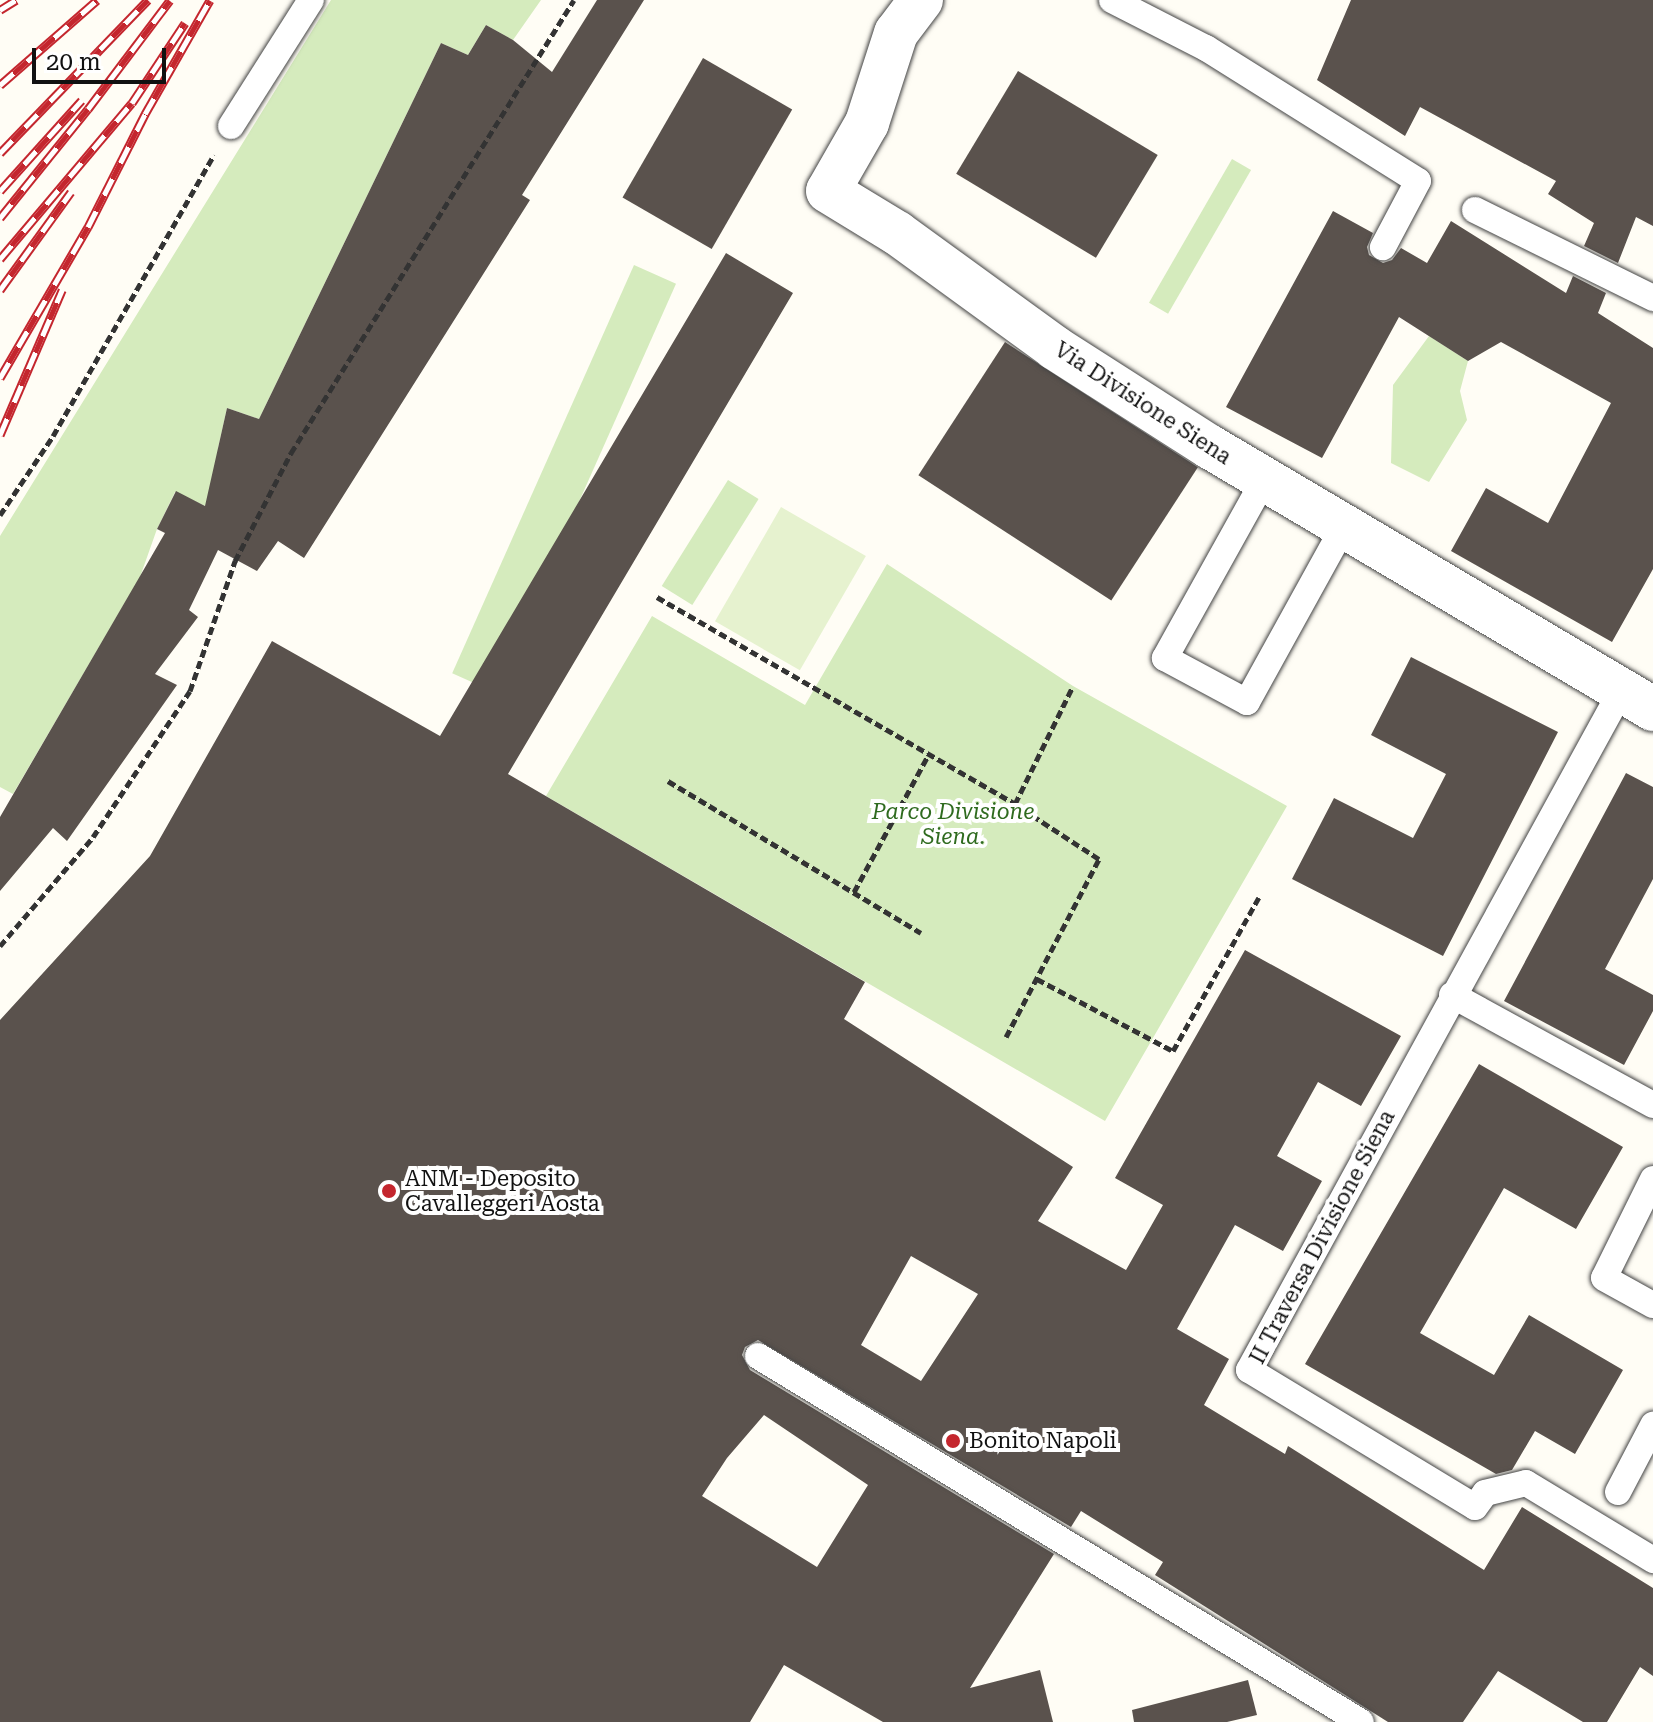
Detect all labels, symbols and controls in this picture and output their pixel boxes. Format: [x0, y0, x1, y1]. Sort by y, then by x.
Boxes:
scale bar [36, 32, 170, 82]
text: 20 m [46, 48, 101, 76]
street label: Via Divisione Siena [1050, 336, 1236, 470]
park label: Parco Divisione Siena. [872, 798, 1034, 850]
street label: II Traversa Divisione Siena [1244, 1106, 1400, 1368]
place label: ANM - Deposito Cavalleggeri Aosta [405, 1165, 600, 1216]
marker: ANM - Deposito Cavalleggeri Aosta [380, 1182, 398, 1200]
place label: Bonito Napoli [969, 1428, 1117, 1454]
marker: Bonito Napoli [944, 1432, 962, 1450]

